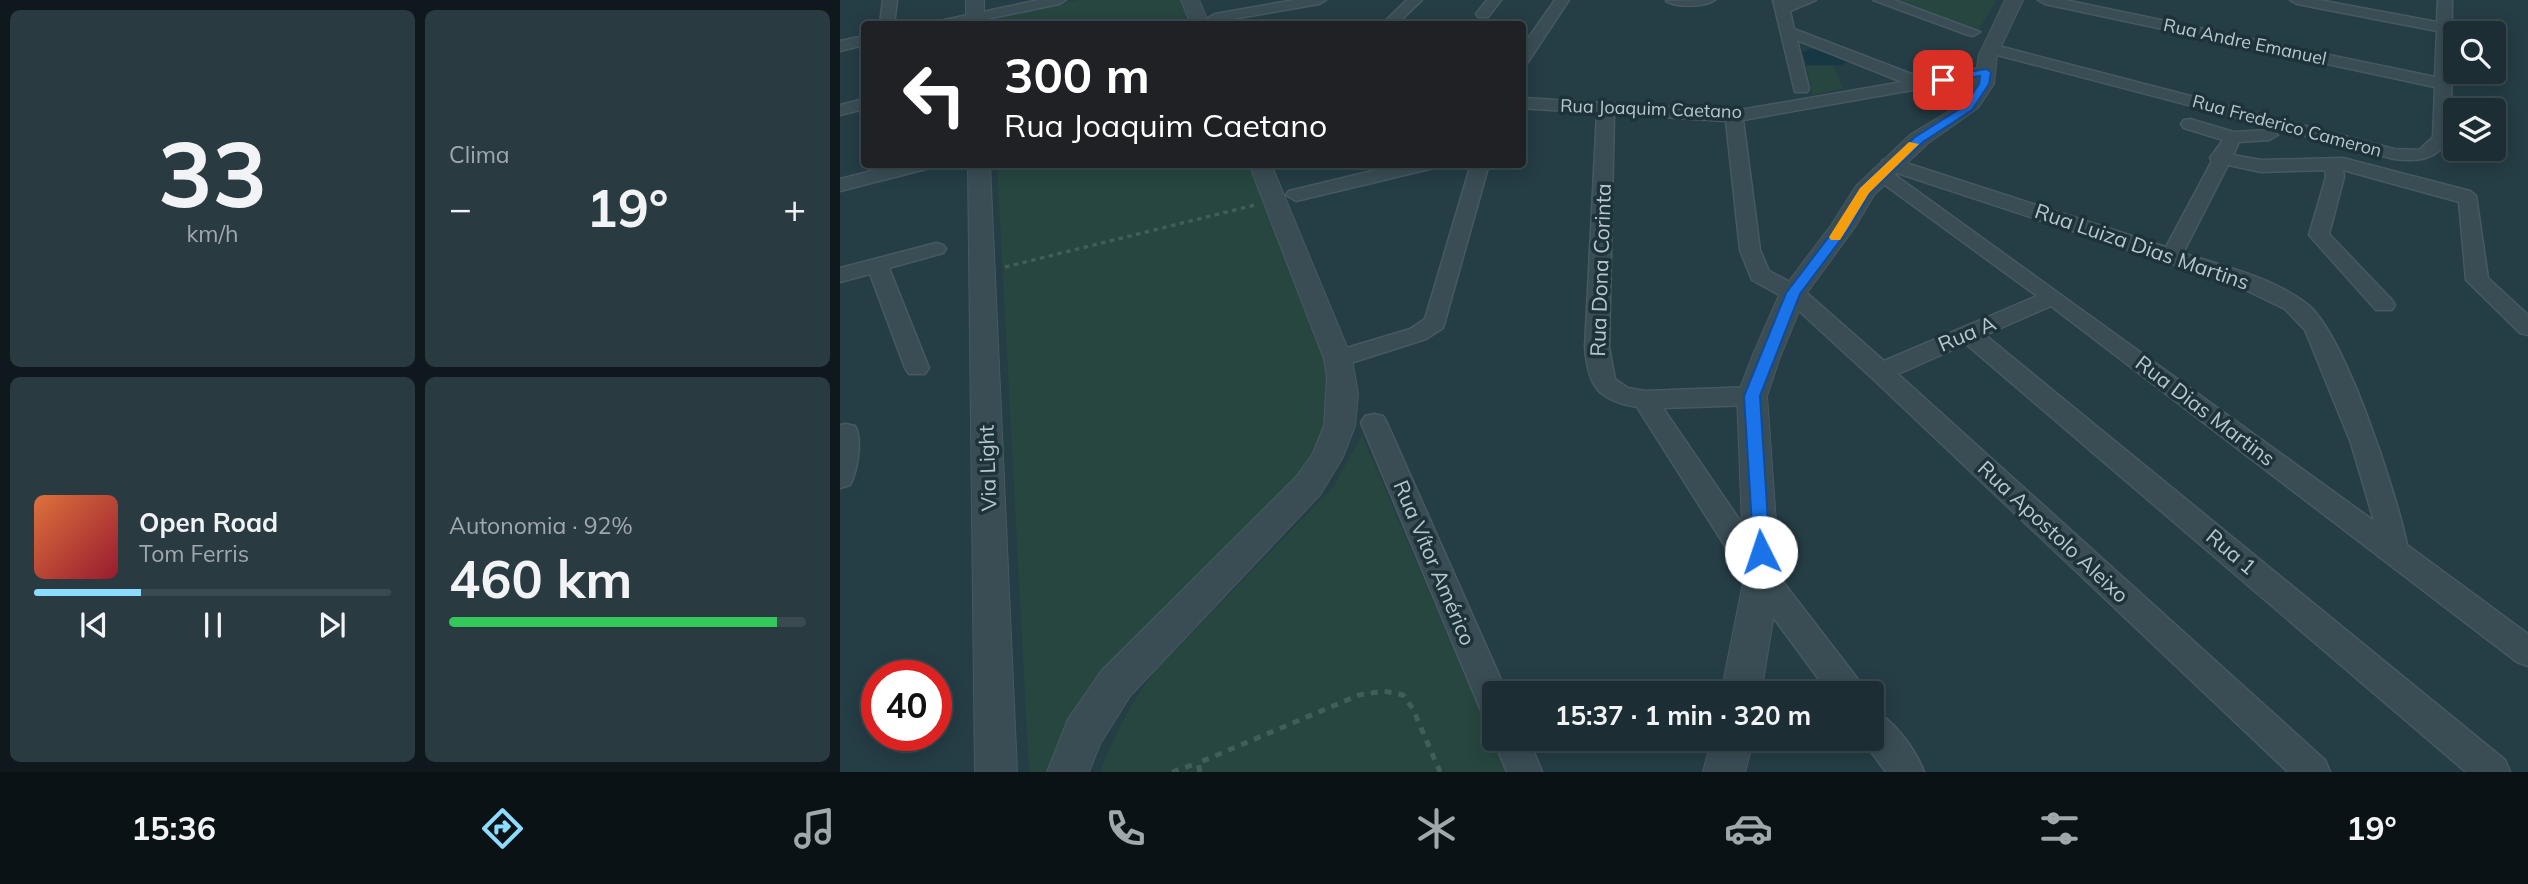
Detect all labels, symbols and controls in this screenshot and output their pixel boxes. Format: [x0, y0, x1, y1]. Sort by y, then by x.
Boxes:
street label: Rua Andre Emanuel [2162, 13, 2329, 70]
map controls [2443, 21, 2506, 161]
button: search [2443, 21, 2506, 84]
text: 300 m [1004, 44, 1150, 105]
icon: left [889, 49, 980, 140]
pin [1913, 50, 1973, 110]
icon: arrive [1924, 61, 1962, 99]
street label: Rua Frederico Cameron [2190, 89, 2384, 162]
street label: Rua Joaquim Caetano [1560, 94, 1742, 123]
button: layers [2443, 98, 2506, 161]
text: Rua Joaquim Caetano [1004, 105, 1327, 145]
text: 33 [158, 116, 267, 230]
text: Clima [449, 140, 510, 169]
text: 19° [586, 175, 669, 240]
street label: Rua Dona Corinta [1584, 183, 1616, 357]
text: − [449, 184, 472, 232]
text: + [783, 184, 806, 232]
street label: Rua Luiza Dias Martins [2032, 197, 2253, 295]
text: km/h [186, 219, 239, 248]
street label: Rua A [1934, 309, 2000, 357]
street label: Rua Dias Martins [2131, 349, 2280, 471]
street label: Via Light [972, 424, 1002, 512]
street label: Rua Apostolo Aleixo [1973, 455, 2134, 608]
street label: Rua Vítor Américo [1388, 476, 1481, 649]
text: Open Road [139, 506, 278, 539]
text: Autonomia · 92% [449, 511, 633, 540]
position arrow [1724, 515, 1798, 589]
street label: Rua 1 [2201, 523, 2262, 580]
text: Tom Ferris [139, 539, 249, 568]
text: 460 km [449, 546, 632, 611]
icon: previous [75, 606, 113, 644]
icon: pause [194, 606, 232, 644]
icon: next [313, 606, 351, 644]
speed limit sign: 40 [861, 660, 952, 751]
text: 15:37 · 1 min · 320 m [1555, 699, 1811, 732]
icon: directions [478, 804, 527, 853]
icon: music [790, 804, 839, 853]
icon: phone [1101, 804, 1150, 853]
icon: climate [1412, 804, 1461, 853]
icon: car [1724, 804, 1773, 853]
icon: filters [2035, 804, 2084, 853]
text: 15:36 [131, 808, 216, 848]
text: 19° [2346, 808, 2397, 848]

